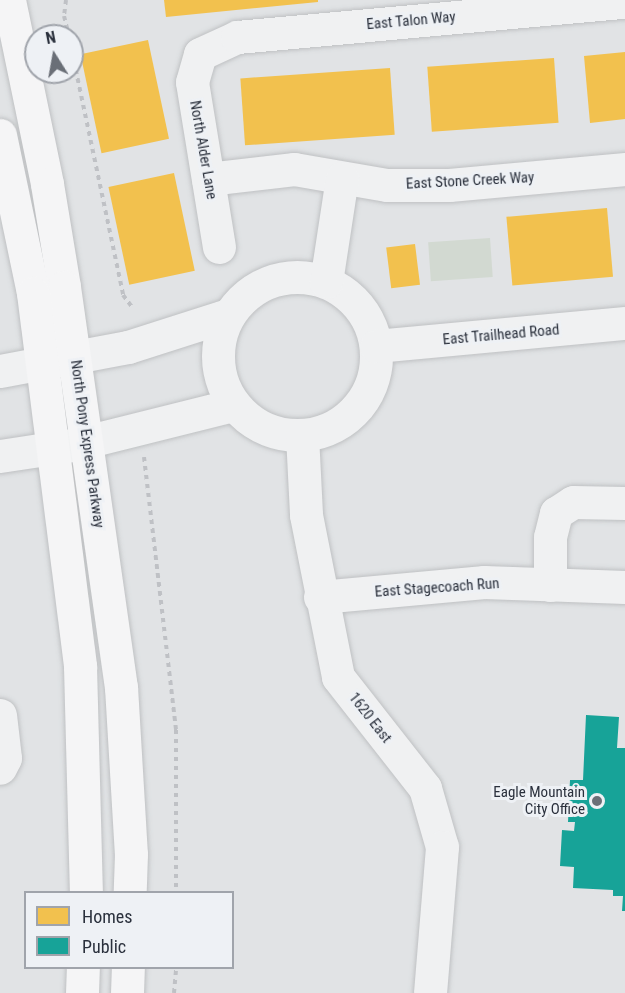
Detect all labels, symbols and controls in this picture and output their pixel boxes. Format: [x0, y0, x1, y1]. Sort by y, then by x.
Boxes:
street label: East Talon Way [366, 8, 456, 34]
north arrow [24, 24, 84, 84]
text: N [44, 28, 57, 48]
street label: North Alder Lane [185, 99, 221, 201]
street label: East Stone Creek Way [405, 169, 535, 193]
street label: East Trailhead Road [442, 321, 560, 349]
street label: North Pony Express Parkway [66, 359, 108, 529]
street label: East Stagecoach Run [374, 575, 500, 601]
street label: 1620 East [345, 689, 395, 747]
place label: Eagle Mountain City Office [493, 783, 585, 818]
marker: Eagle Mountain City Office [590, 794, 604, 808]
legend [24, 891, 234, 969]
text: Homes [82, 906, 132, 927]
text: Public [82, 936, 126, 957]

